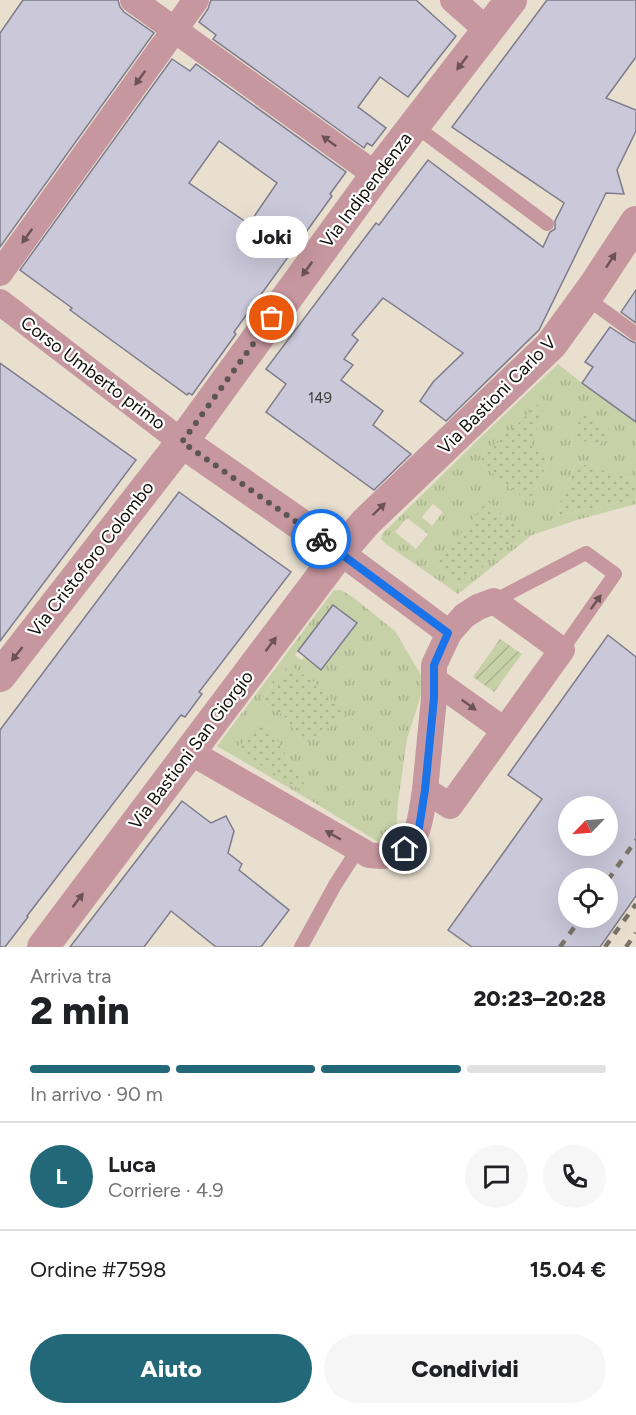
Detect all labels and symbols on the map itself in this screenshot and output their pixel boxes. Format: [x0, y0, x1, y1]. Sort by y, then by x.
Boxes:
one-way arrow [456, 54, 468, 70]
one-way arrow [134, 69, 146, 85]
street label: Via Indipendenza [315, 128, 417, 252]
one-way arrow [321, 135, 337, 147]
callout: Joki [236, 216, 308, 258]
one-way arrow [21, 228, 33, 244]
one-way arrow [606, 251, 617, 268]
one-way arrow [302, 262, 314, 277]
pin [246, 292, 297, 343]
street label: Corso Umberto primo [16, 311, 170, 435]
street label: Via Bastioni Carlo V [433, 331, 561, 459]
house number: 149 [308, 389, 332, 407]
street label: Via Cristoforo Colombo [23, 477, 159, 641]
one-way arrow [372, 502, 387, 516]
courier [291, 509, 351, 569]
one-way arrow [589, 594, 601, 609]
one-way arrow [265, 636, 277, 652]
one-way arrow [12, 646, 24, 661]
street label: Via Bastioni San Giorgio [124, 666, 258, 834]
one-way arrow [461, 699, 477, 711]
north arrow [558, 796, 618, 856]
pin [379, 823, 430, 874]
one-way arrow [324, 830, 341, 840]
one-way arrow [71, 893, 83, 908]

